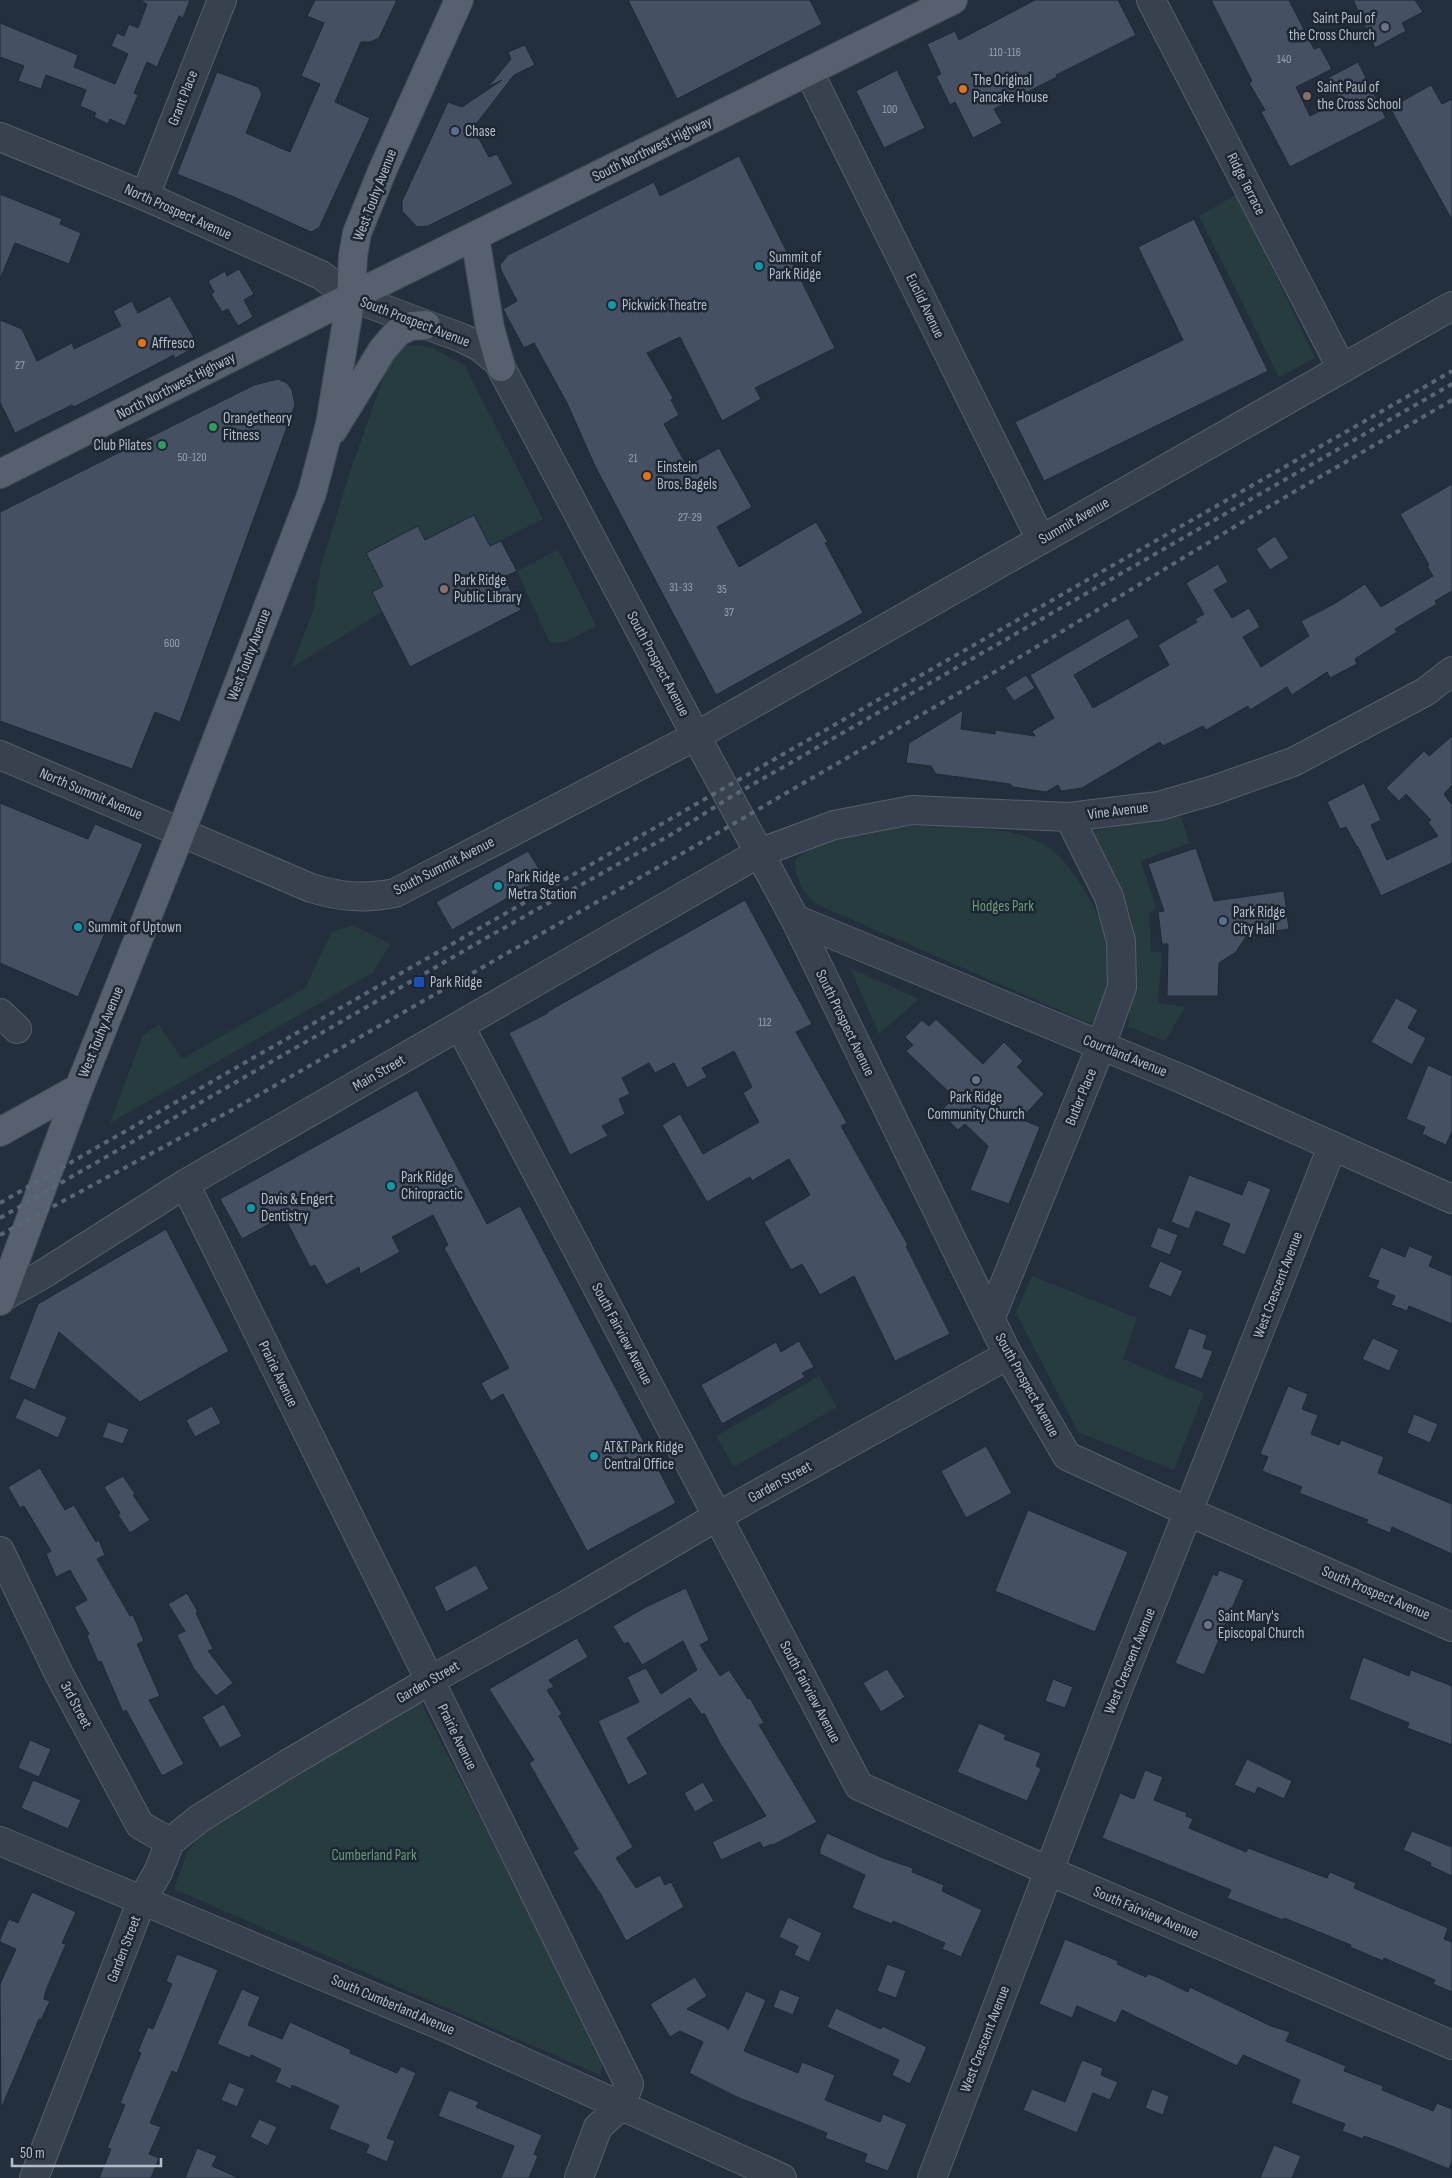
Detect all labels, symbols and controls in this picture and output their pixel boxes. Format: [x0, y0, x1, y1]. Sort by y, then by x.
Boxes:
place label: Saint Paul of the Cross Church [1289, 9, 1376, 45]
marker: Saint Paul of the Cross Church [1379, 21, 1391, 33]
house number: 110-116 [989, 45, 1021, 60]
house number: 140 [1277, 52, 1291, 67]
street label: Grant Place [164, 68, 202, 128]
place label: The Original Pancake House [973, 71, 1048, 107]
place label: Saint Paul of the Cross School [1317, 78, 1401, 114]
marker: The Original Pancake House [957, 83, 969, 95]
marker: Saint Paul of the Cross School [1301, 90, 1313, 102]
house number: 100 [883, 102, 897, 117]
street label: South Northwest Highway [589, 112, 715, 186]
place label: Chase [465, 122, 496, 141]
marker: Chase [449, 125, 461, 137]
street label: West Touhy Avenue [349, 146, 401, 244]
street label: Ridge Terrace [1222, 150, 1270, 218]
street label: North Prospect Avenue [121, 180, 235, 244]
place label: Summit of Park Ridge [769, 248, 822, 284]
marker: Summit of Park Ridge [753, 260, 765, 272]
street label: Euclid Avenue [901, 271, 949, 341]
street label: South Prospect Avenue [357, 292, 473, 352]
place label: Pickwick Theatre [622, 296, 707, 315]
marker: Pickwick Theatre [606, 299, 618, 311]
place label: Affresco [151, 334, 195, 353]
marker: Affresco [136, 337, 148, 349]
street label: North Northwest Highway [114, 348, 239, 424]
house number: 27 [15, 358, 25, 373]
place label: Orangetheory Fitness [223, 409, 292, 445]
marker: Orangetheory Fitness [207, 421, 219, 433]
place label: Club Pilates [93, 436, 152, 455]
marker: Club Pilates [156, 439, 168, 451]
house number: 50-120 [177, 450, 207, 465]
house number: 21 [628, 451, 638, 466]
place label: Einstein Bros. Bagels [657, 458, 717, 494]
marker: Einstein Bros. Bagels [641, 470, 653, 482]
street label: Summit Avenue [1035, 493, 1113, 549]
house number: 27-29 [678, 510, 702, 525]
place label: Park Ridge Public Library [454, 571, 522, 607]
house number: 31-33 [669, 580, 693, 595]
house number: 35 [717, 582, 727, 597]
marker: Park Ridge Public Library [438, 583, 450, 595]
house number: 37 [724, 605, 734, 620]
street label: West Touhy Avenue [223, 606, 275, 704]
street label: South Prospect Avenue [622, 608, 694, 720]
house number: 600 [164, 636, 180, 651]
street label: North Summit Avenue [37, 764, 145, 824]
street label: Vine Avenue [1087, 798, 1149, 824]
street label: South Summit Avenue [390, 832, 498, 900]
place label: Park Ridge Metra Station [508, 868, 576, 904]
marker: Park Ridge Metra Station [492, 880, 504, 892]
park label: Hodges Park [972, 897, 1034, 916]
place label: Park Ridge City Hall [1233, 903, 1285, 939]
marker: Park Ridge City Hall [1217, 915, 1229, 927]
place label: Summit of Uptown [88, 918, 182, 937]
marker: Summit of Uptown [72, 921, 84, 933]
street label: South Prospect Avenue [811, 967, 879, 1079]
place label: Park Ridge [430, 973, 482, 992]
marker: Park Ridge [412, 975, 426, 989]
street label: West Touhy Avenue [74, 984, 128, 1080]
house number: 112 [758, 1015, 772, 1030]
street label: Courtland Avenue [1080, 1031, 1170, 1081]
street label: Main Street [349, 1050, 409, 1096]
street label: Butler Place [1061, 1066, 1101, 1128]
marker: Park Ridge Community Church [970, 1074, 982, 1086]
place label: Park Ridge Community Church [927, 1088, 1025, 1124]
place label: Park Ridge Chiropractic [401, 1168, 463, 1204]
marker: Park Ridge Chiropractic [385, 1180, 397, 1192]
place label: Davis & Engert Dentistry [261, 1190, 334, 1226]
marker: Davis & Engert Dentistry [245, 1202, 257, 1214]
street label: West Crescent Avenue [1249, 1229, 1307, 1341]
street label: South Fairview Avenue [587, 1280, 657, 1388]
street label: South Prospect Avenue [991, 1330, 1063, 1440]
street label: Prairie Avenue [254, 1338, 302, 1410]
place label: AT&T Park Ridge Central Office [603, 1438, 683, 1474]
marker: AT&T Park Ridge Central Office [588, 1450, 600, 1462]
street label: Garden Street [745, 1457, 816, 1507]
street label: South Prospect Avenue [1319, 1562, 1433, 1624]
street label: West Crescent Avenue [1100, 1605, 1160, 1717]
place label: Saint Mary's Episcopal Church [1218, 1607, 1304, 1643]
marker: Saint Mary's Episcopal Church [1202, 1619, 1214, 1631]
street label: South Fairview Avenue [775, 1638, 845, 1746]
street label: Garden Street [393, 1656, 463, 1708]
street label: 3rd Street [56, 1678, 96, 1732]
street label: Prairie Avenue [433, 1701, 481, 1773]
park label: Cumberland Park [331, 1846, 417, 1865]
street label: South Fairview Avenue [1090, 1882, 1202, 1944]
street label: Garden Street [103, 1913, 146, 1985]
street label: South Cumberland Avenue [328, 1970, 458, 2040]
street label: West Crescent Avenue [956, 1983, 1014, 2095]
scale bar [12, 2136, 161, 2168]
text: 50 m [20, 2144, 45, 2163]

